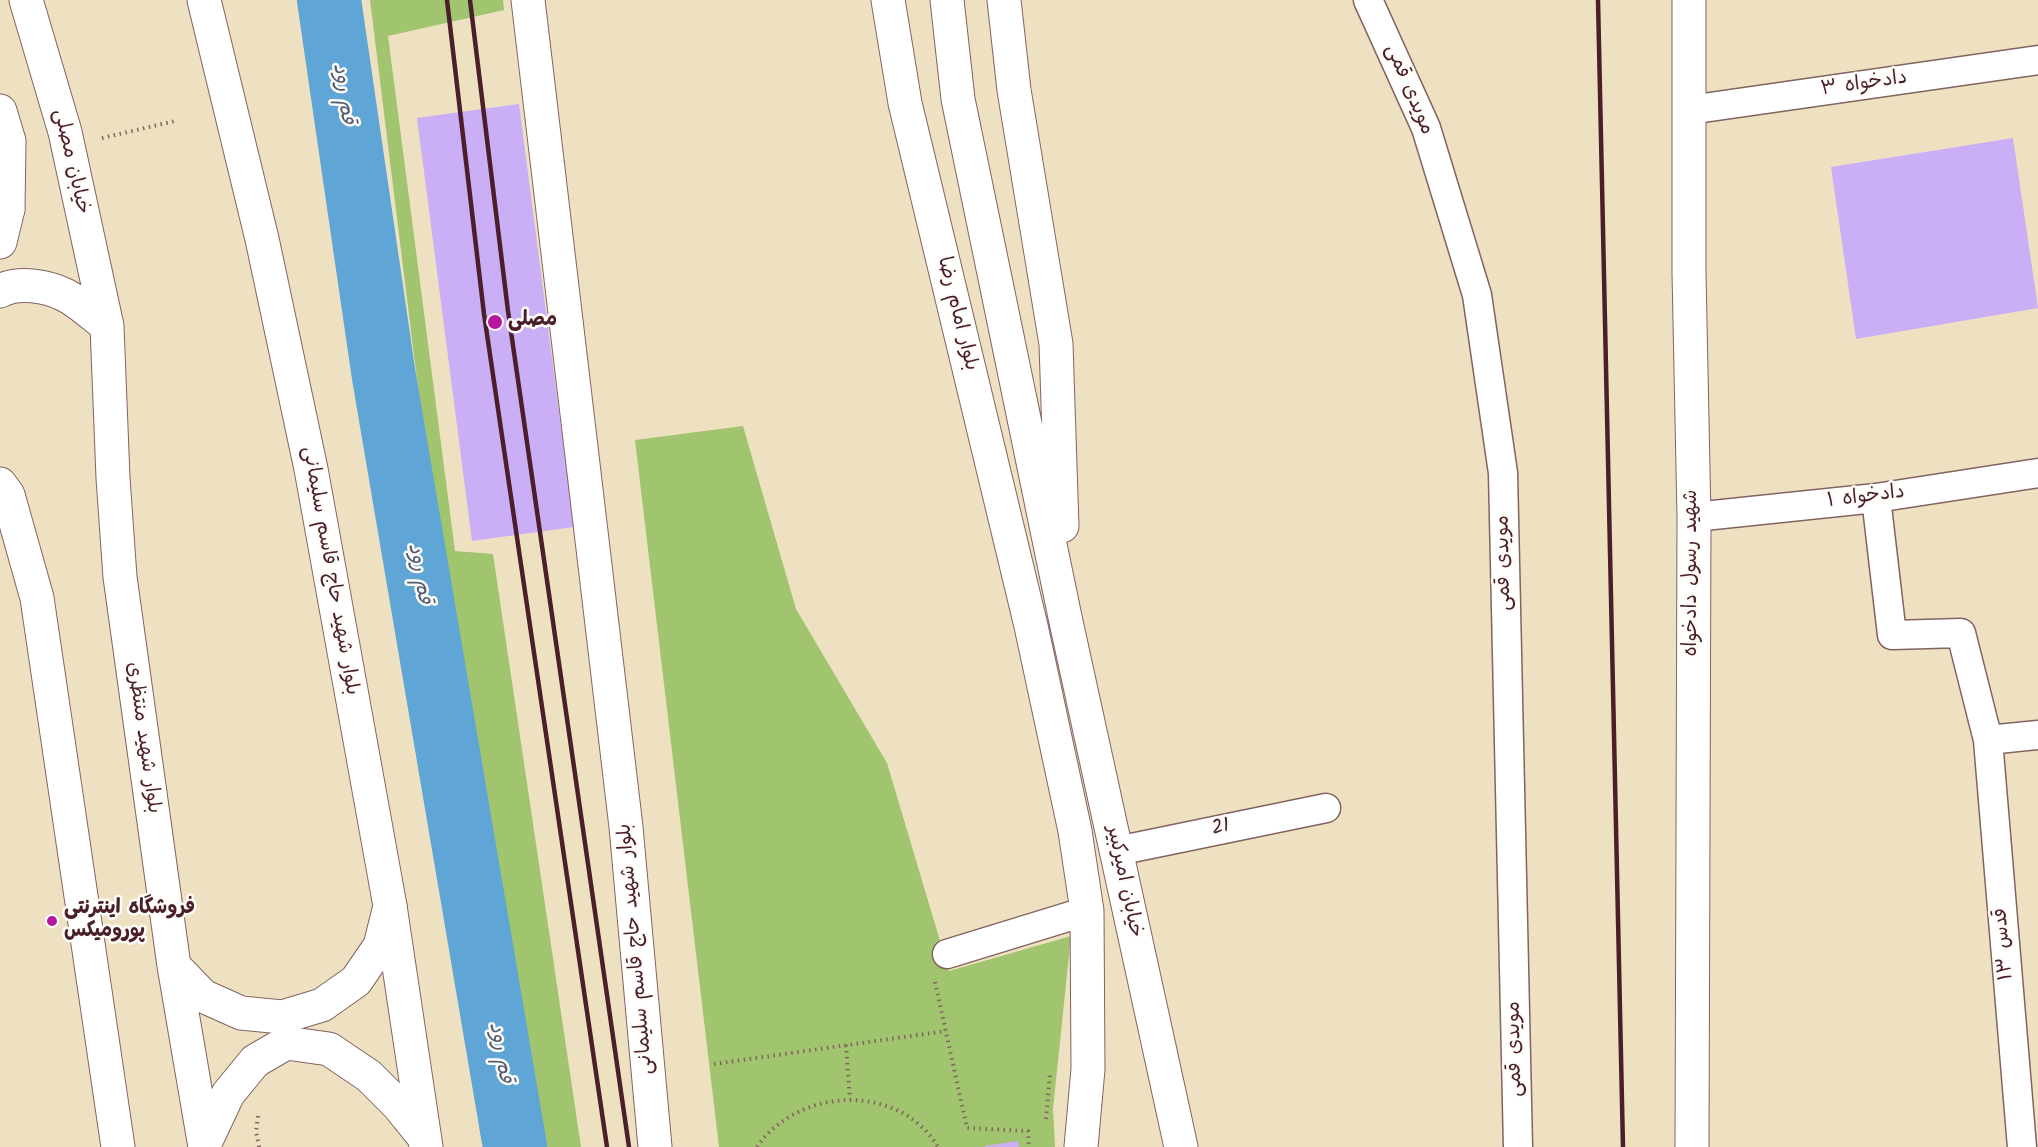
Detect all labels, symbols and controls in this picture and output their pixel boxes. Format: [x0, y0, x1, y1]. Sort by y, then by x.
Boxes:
street label: مویدی قمی [1378, 41, 1438, 139]
water label: قم رود [325, 62, 359, 126]
street label: دادخواه ۳ [1819, 67, 1909, 103]
street label: خیابان مصلی [46, 107, 94, 217]
street label: بلوار امام رضا [930, 255, 982, 373]
place label: مصلی [508, 310, 557, 334]
marker: مصلی [486, 313, 504, 331]
street label: بلوار شهید حاج قاسم سلیمانی [295, 445, 363, 697]
street label: دادخواه ۱ [1826, 481, 1906, 515]
street label: شهید رسول دادخواه [1681, 490, 1705, 656]
street label: مویدی قمی [1492, 515, 1518, 611]
water label: قم رود [400, 542, 436, 606]
street label: بلوار شهید منتظری [119, 661, 165, 815]
street label: 21 [1210, 815, 1232, 843]
street label: بلوار شهید حاج قاسم سلیمانی [614, 822, 660, 1076]
street label: خیابان امیرکبیر [1099, 824, 1147, 940]
place label: فروشگاه اینترنتی پورومیکس [64, 898, 195, 945]
street label: قدس ۱۳ [1990, 907, 2020, 981]
marker: فروشگاه اینترنتی پورومیکس [45, 914, 59, 928]
street label: مویدی قمی [1503, 1001, 1529, 1097]
water label: قم رود [481, 1021, 517, 1085]

